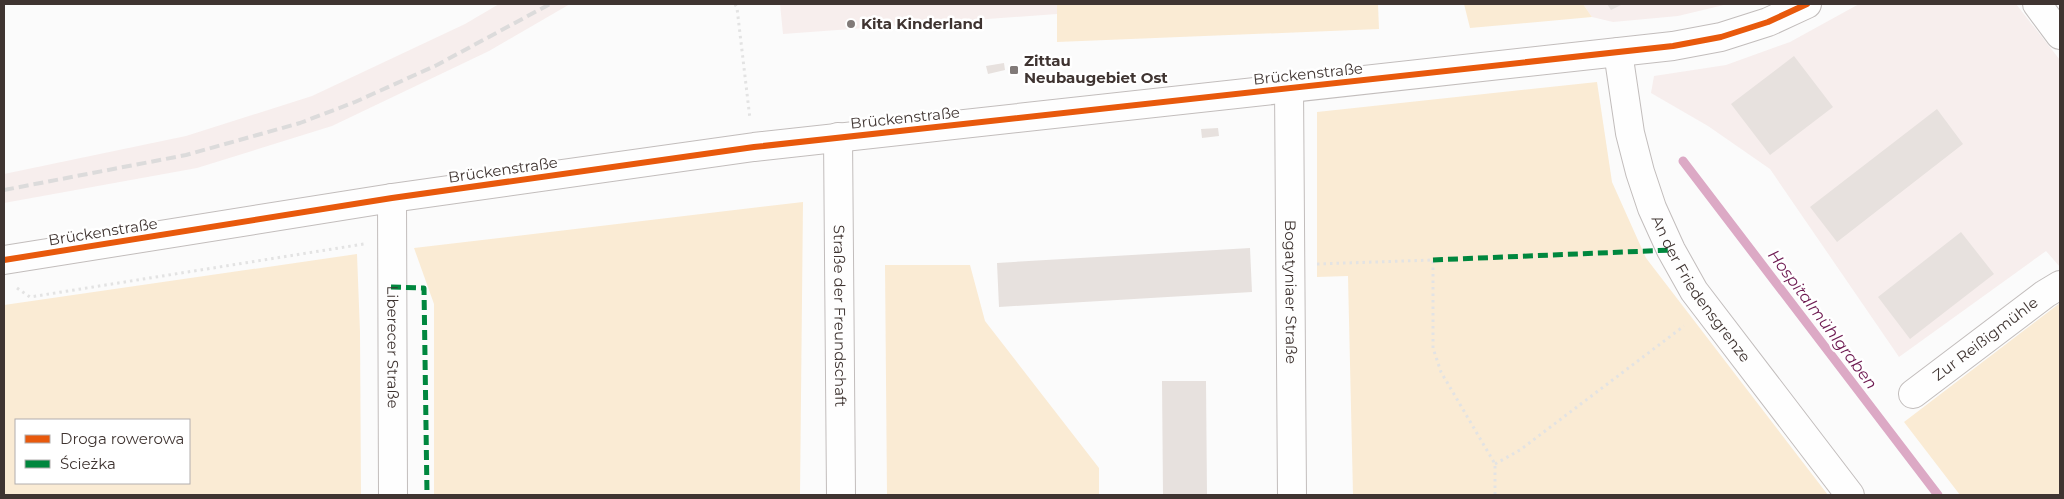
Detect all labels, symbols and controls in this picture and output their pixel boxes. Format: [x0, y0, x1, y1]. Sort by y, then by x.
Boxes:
place label: Kita Kinderland [861, 14, 983, 33]
marker: Kita Kinderland [845, 18, 857, 30]
place label: Zittau Neubaugebiet Ost [1024, 51, 1168, 87]
street label: Brückenstraße [1252, 58, 1364, 89]
marker: Zittau Neubaugebiet Ost [1008, 64, 1020, 76]
street label: Brückenstraße [849, 102, 961, 133]
street label: Brückenstraße [447, 152, 559, 187]
street label: An der Friedensgrenze [1648, 212, 1755, 366]
street label: Brückenstraße [47, 213, 159, 250]
street label: Bogatyniaer Straße [1281, 220, 1301, 364]
street label: Straße der Freundschaft [830, 225, 850, 407]
water label: Hospitalmühlgraben [1764, 246, 1881, 393]
street label: Liberecer Straße [383, 285, 403, 409]
street label: Zur Reißigmühle [1929, 293, 2042, 385]
legend [15, 419, 190, 484]
text: Droga rowerowa [60, 429, 184, 448]
text: Ścieżka [60, 454, 116, 473]

